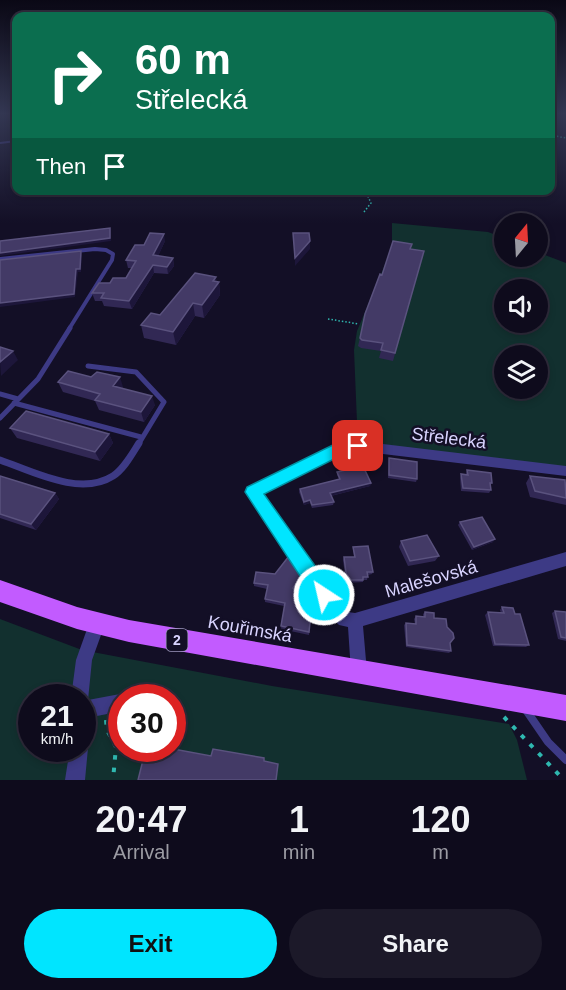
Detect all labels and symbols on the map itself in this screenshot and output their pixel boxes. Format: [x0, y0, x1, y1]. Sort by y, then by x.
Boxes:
north arrow [494, 213, 548, 267]
pin [332, 420, 383, 471]
street label: Střelecká [411, 424, 488, 453]
street label: Malešovská [383, 556, 480, 602]
position arrow [292, 563, 356, 627]
street label: Kouřimská [206, 612, 295, 646]
road number: 2 [166, 629, 188, 651]
speed limit sign: 30 [108, 684, 186, 762]

